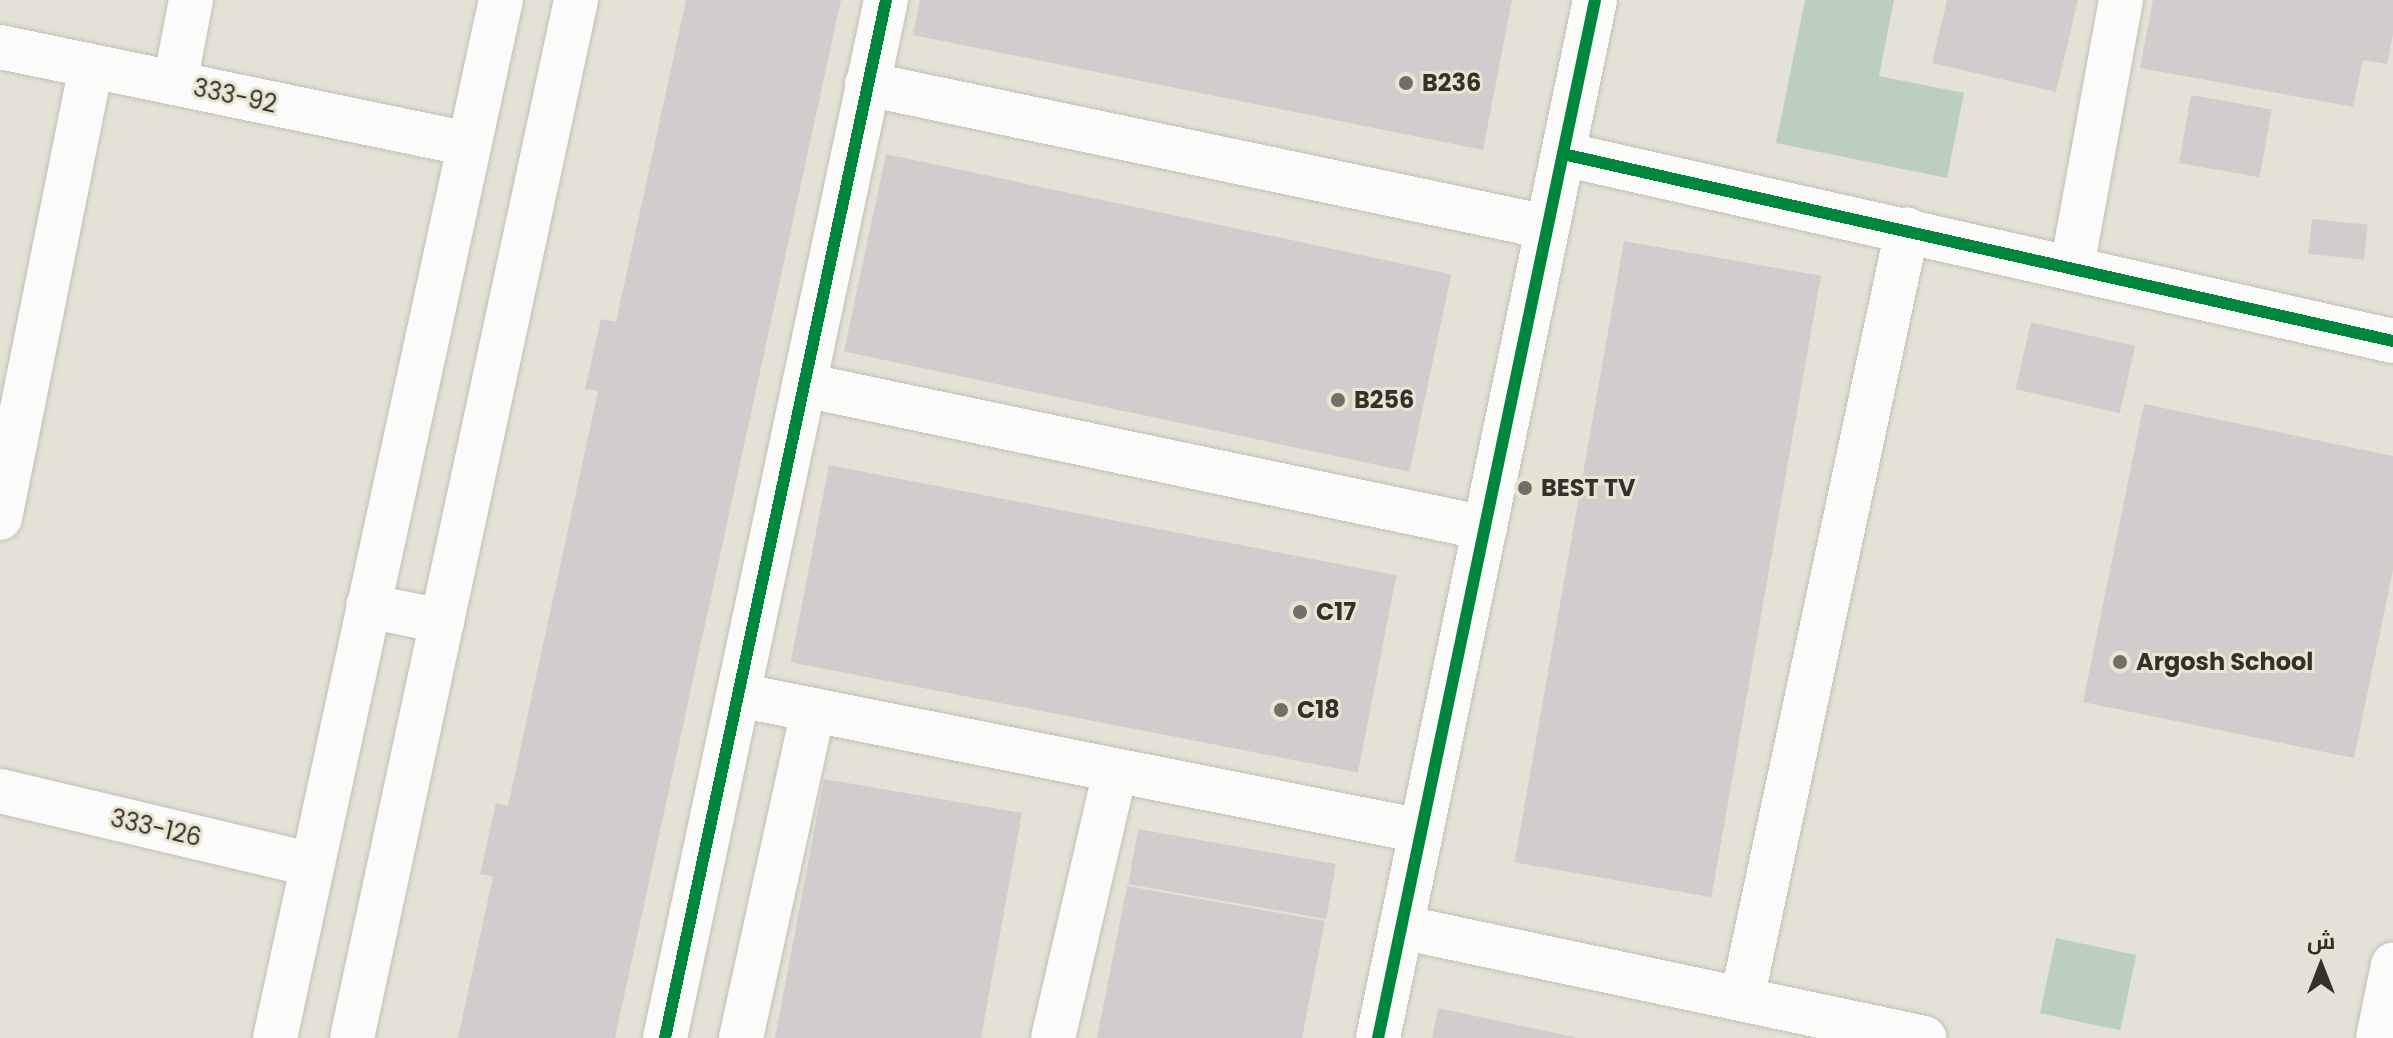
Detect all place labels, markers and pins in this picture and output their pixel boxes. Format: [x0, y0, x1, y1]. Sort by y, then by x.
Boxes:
place label: B236 [1422, 69, 1481, 97]
marker: B236 [1397, 74, 1415, 92]
place label: B256 [1354, 386, 1414, 414]
marker: B256 [1329, 391, 1347, 409]
place label: BEST TV [1541, 474, 1636, 502]
marker: BEST TV [1516, 479, 1534, 497]
place label: C17 [1316, 598, 1356, 626]
marker: C17 [1291, 603, 1309, 621]
place label: Argosh School [2136, 648, 2313, 676]
marker: Argosh School [2111, 653, 2129, 671]
place label: C18 [1297, 696, 1340, 724]
marker: C18 [1272, 701, 1290, 719]

